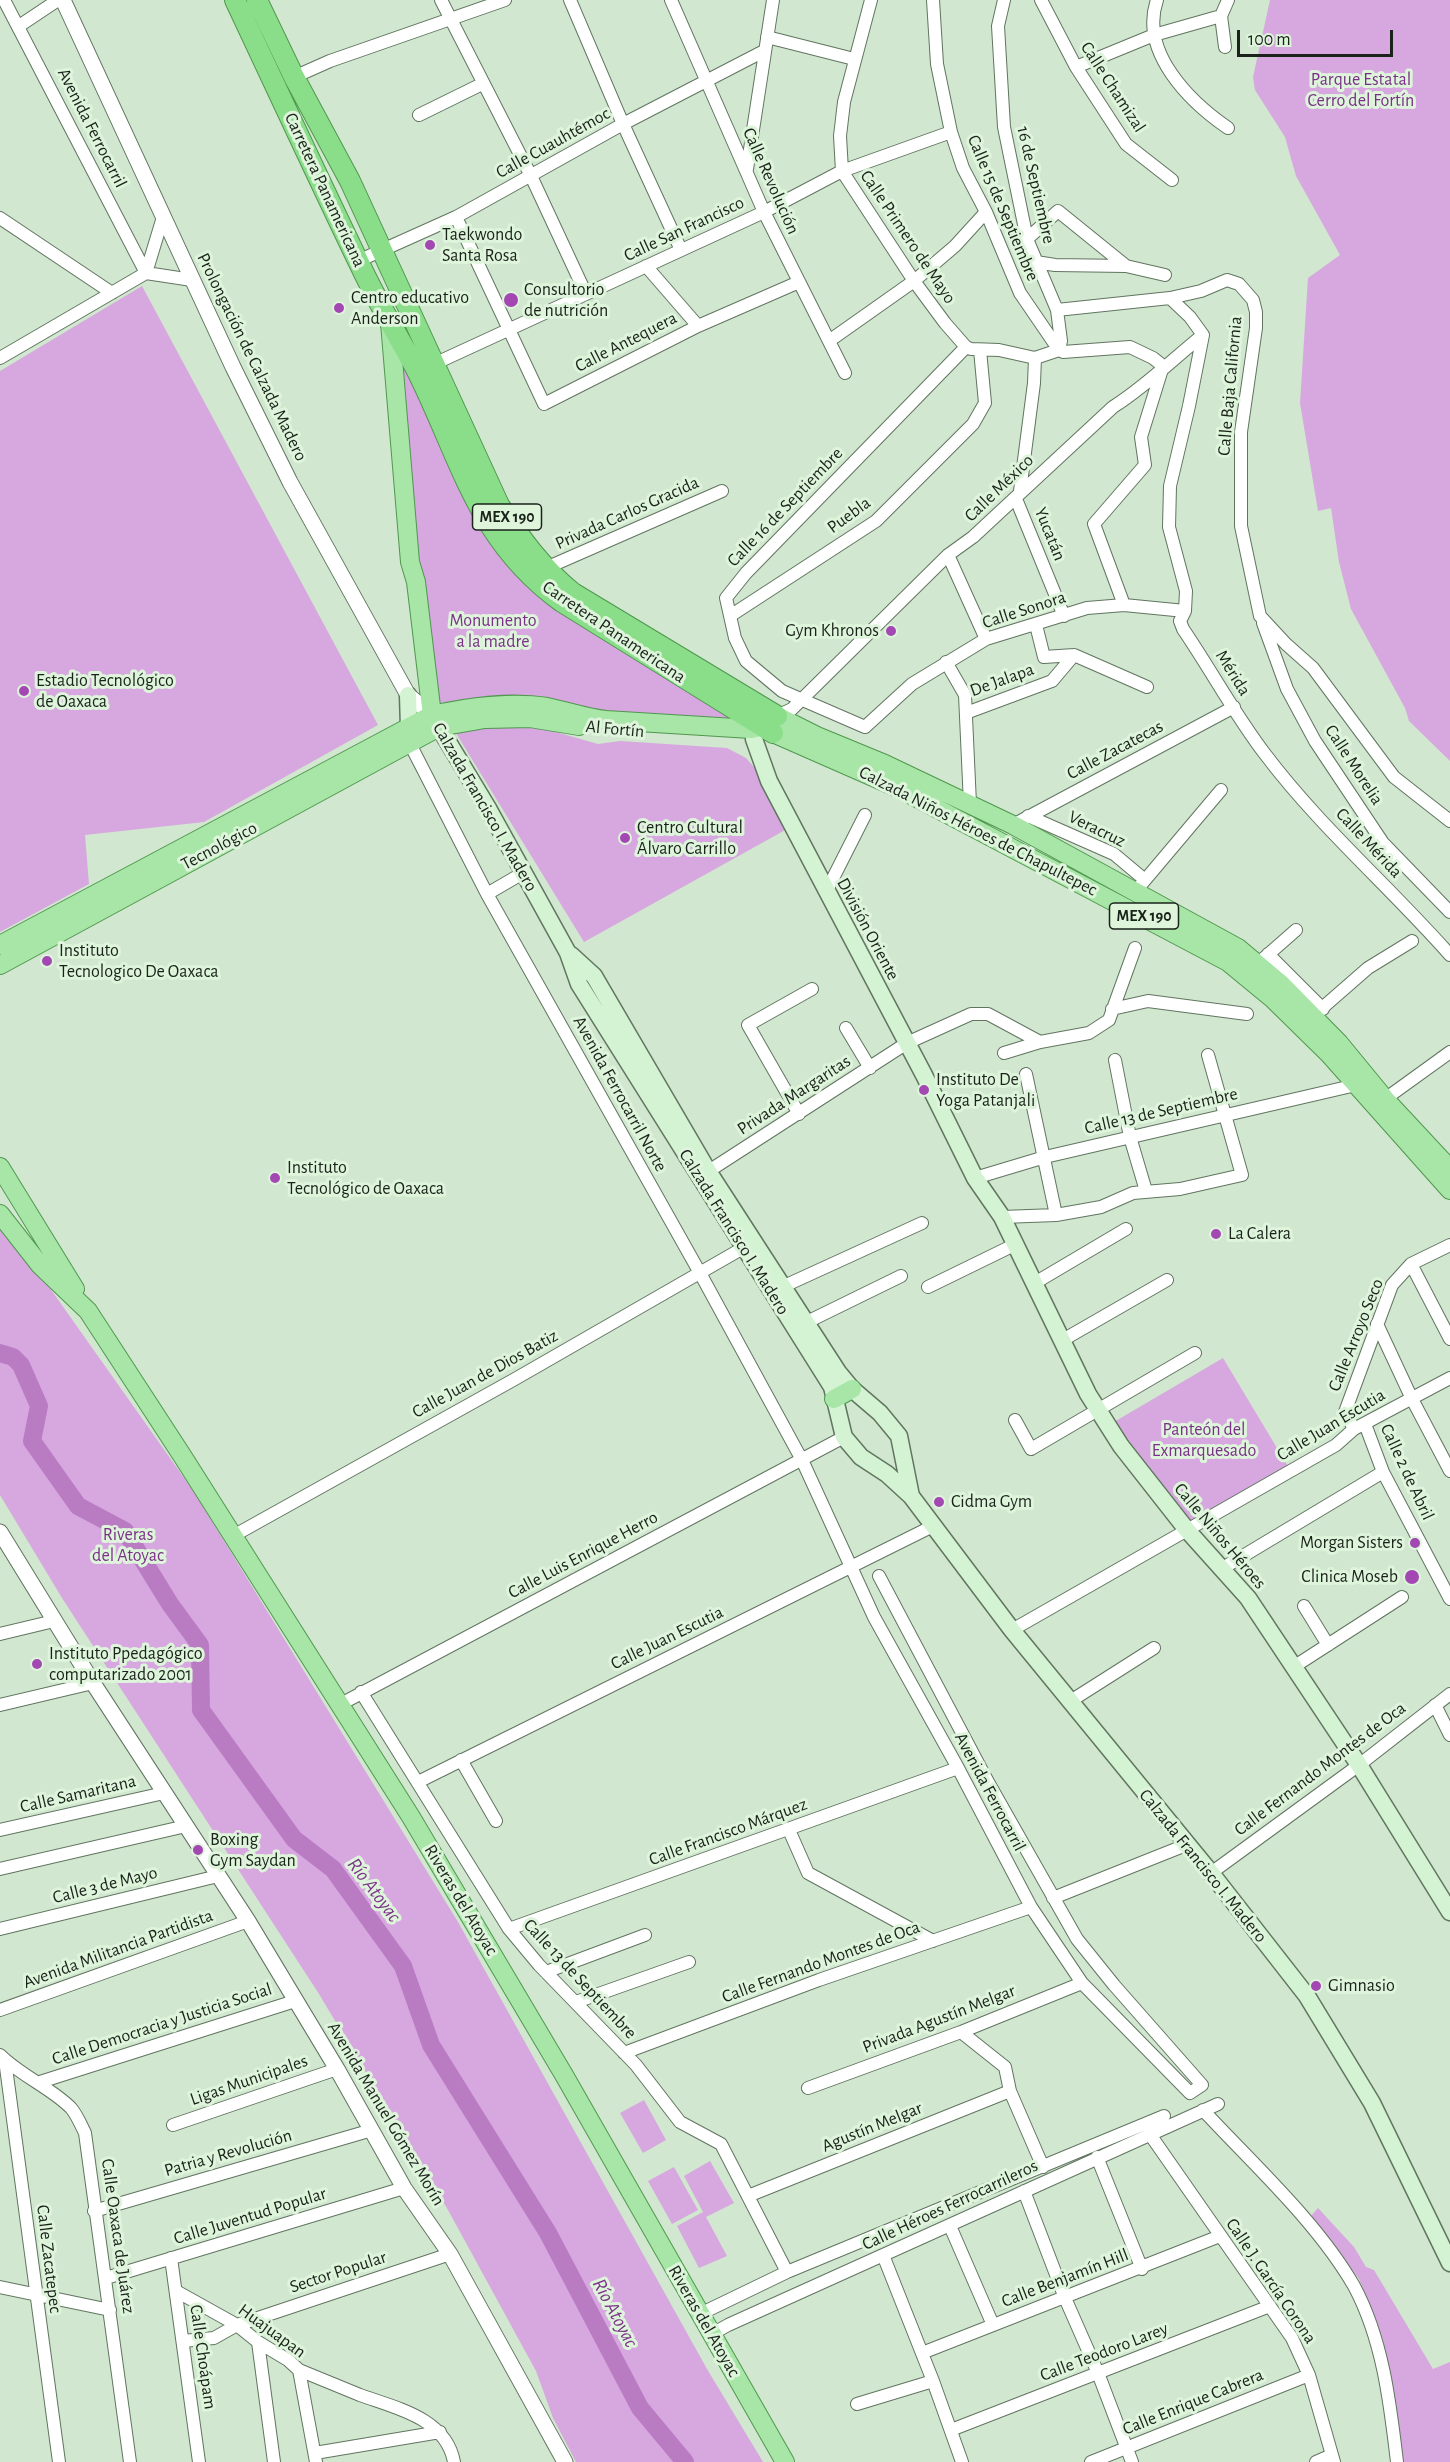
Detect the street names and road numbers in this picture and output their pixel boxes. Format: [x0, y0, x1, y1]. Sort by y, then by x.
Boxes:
street label: Calle Chamizal [1076, 38, 1150, 136]
street label: Avenida Ferrocarril [53, 65, 131, 191]
street label: Calle Cuauhtémoc [492, 103, 614, 183]
street label: Carretera Panamericana [280, 109, 370, 271]
street label: Calle Revolución [738, 124, 804, 238]
street label: 16 de Septiembre [1012, 124, 1060, 246]
street label: Calle 15 de Septiembre [962, 132, 1044, 284]
street label: Calle Primero de Mayo [855, 166, 961, 308]
street label: Calle San Francisco [620, 192, 748, 266]
street label: Prolongación de Calzada Madero [192, 249, 312, 465]
street label: Calle Antequera [571, 307, 681, 377]
street label: Calle Baja California [1213, 315, 1247, 457]
street label: Calle 16 de Septiembre [722, 443, 848, 571]
street label: Calle México [960, 450, 1038, 526]
street label: Privada Carlos Gracida [552, 472, 702, 554]
street label: Puebla [823, 492, 875, 538]
road number: MEX 190 [472, 504, 542, 530]
street label: Yucatán [1030, 504, 1070, 564]
street label: Carretera Panamericana [538, 576, 690, 688]
street label: Calle Sonora [980, 586, 1068, 634]
street label: Mérida [1211, 646, 1255, 700]
street label: De Jalapa [967, 658, 1037, 702]
street label: Al Fortín [585, 716, 645, 742]
street label: Calle Zacatecas [1063, 716, 1167, 784]
street label: Calzada Francisco I. Madero [428, 719, 542, 895]
street label: Calle Morelia [1320, 721, 1388, 809]
street label: Calzada Niños Héroes de Chapultepec [855, 761, 1101, 901]
street label: Calle Mérida [1331, 804, 1407, 882]
street label: Veracruz [1065, 806, 1129, 852]
street label: Tecnológico [177, 817, 261, 875]
street label: División Oriente [832, 874, 904, 984]
road number: MEX 190 [1110, 903, 1178, 929]
street label: Avenida Ferrocarril Norte [568, 1013, 672, 1175]
street label: Privada Margaritas [733, 1050, 855, 1140]
street label: Calle 13 de Septiembre [1082, 1083, 1240, 1139]
street label: Calzada Francisco I. Madero [674, 1145, 794, 1319]
street label: Calle Arroyo Seco [1324, 1275, 1388, 1395]
street label: Calle Juan de Dios Batiz [408, 1325, 562, 1423]
street label: Calle Juan Escutia [1273, 1384, 1389, 1466]
street label: Calle 2 de Abril [1375, 1420, 1439, 1524]
street label: Calle Niños Héroes [1169, 1478, 1271, 1594]
street label: Calle Luis Enrique Herro [504, 1506, 662, 1604]
street label: Calle Juan Escutia [607, 1601, 727, 1675]
street label: Calle Fernando Montes de Oca [1230, 1697, 1410, 1841]
street label: Avenida Ferrocarril [950, 1729, 1030, 1855]
street label: Calle Samaritana [18, 1770, 138, 1818]
street label: Calzada Francisco I. Madero [1134, 1785, 1272, 1947]
street label: Calle Francisco Márquez [646, 1793, 810, 1871]
street label: Riveras del Atoyac [419, 1841, 503, 1959]
street label: Calle 3 de Mayo [50, 1862, 160, 1908]
street label: Avenida Militancia Partidista [20, 1905, 216, 1993]
street label: Calle 13 de Septiembre [519, 1914, 641, 2044]
street label: Calle Fernando Montes de Oca [719, 1916, 923, 2008]
street label: Calle Democracia y Justicia Social [49, 1978, 275, 2070]
street label: Privada Agustín Melgar [860, 1980, 1018, 2058]
street label: Avenida Manuel Gómez Morín [323, 2018, 449, 2210]
street label: Ligas Municipales [187, 2050, 311, 2110]
street label: Agustín Melgar [819, 2097, 925, 2157]
street label: Patria y Revolución [162, 2124, 294, 2182]
street label: Calle Héroes Ferrocarrileros [859, 2155, 1041, 2255]
street label: Calle Oaxaca de Juárez [96, 2157, 140, 2315]
street label: Calle Juventud Popular [171, 2183, 329, 2249]
street label: Calle Zacatepec [32, 2204, 66, 2314]
street label: Calle J. García Corona [1221, 2214, 1321, 2348]
street label: Calle Benjamín Hill [998, 2244, 1132, 2312]
street label: Sector Popular [287, 2246, 389, 2298]
street label: Riveras del Atoyac [663, 2261, 745, 2381]
street label: Huajuapan [234, 2299, 310, 2363]
street label: Calle Choápam [185, 2303, 221, 2411]
street label: Calle Teodoro Larey [1037, 2318, 1171, 2386]
street label: Calle Enrique Cabrera [1119, 2364, 1267, 2440]

